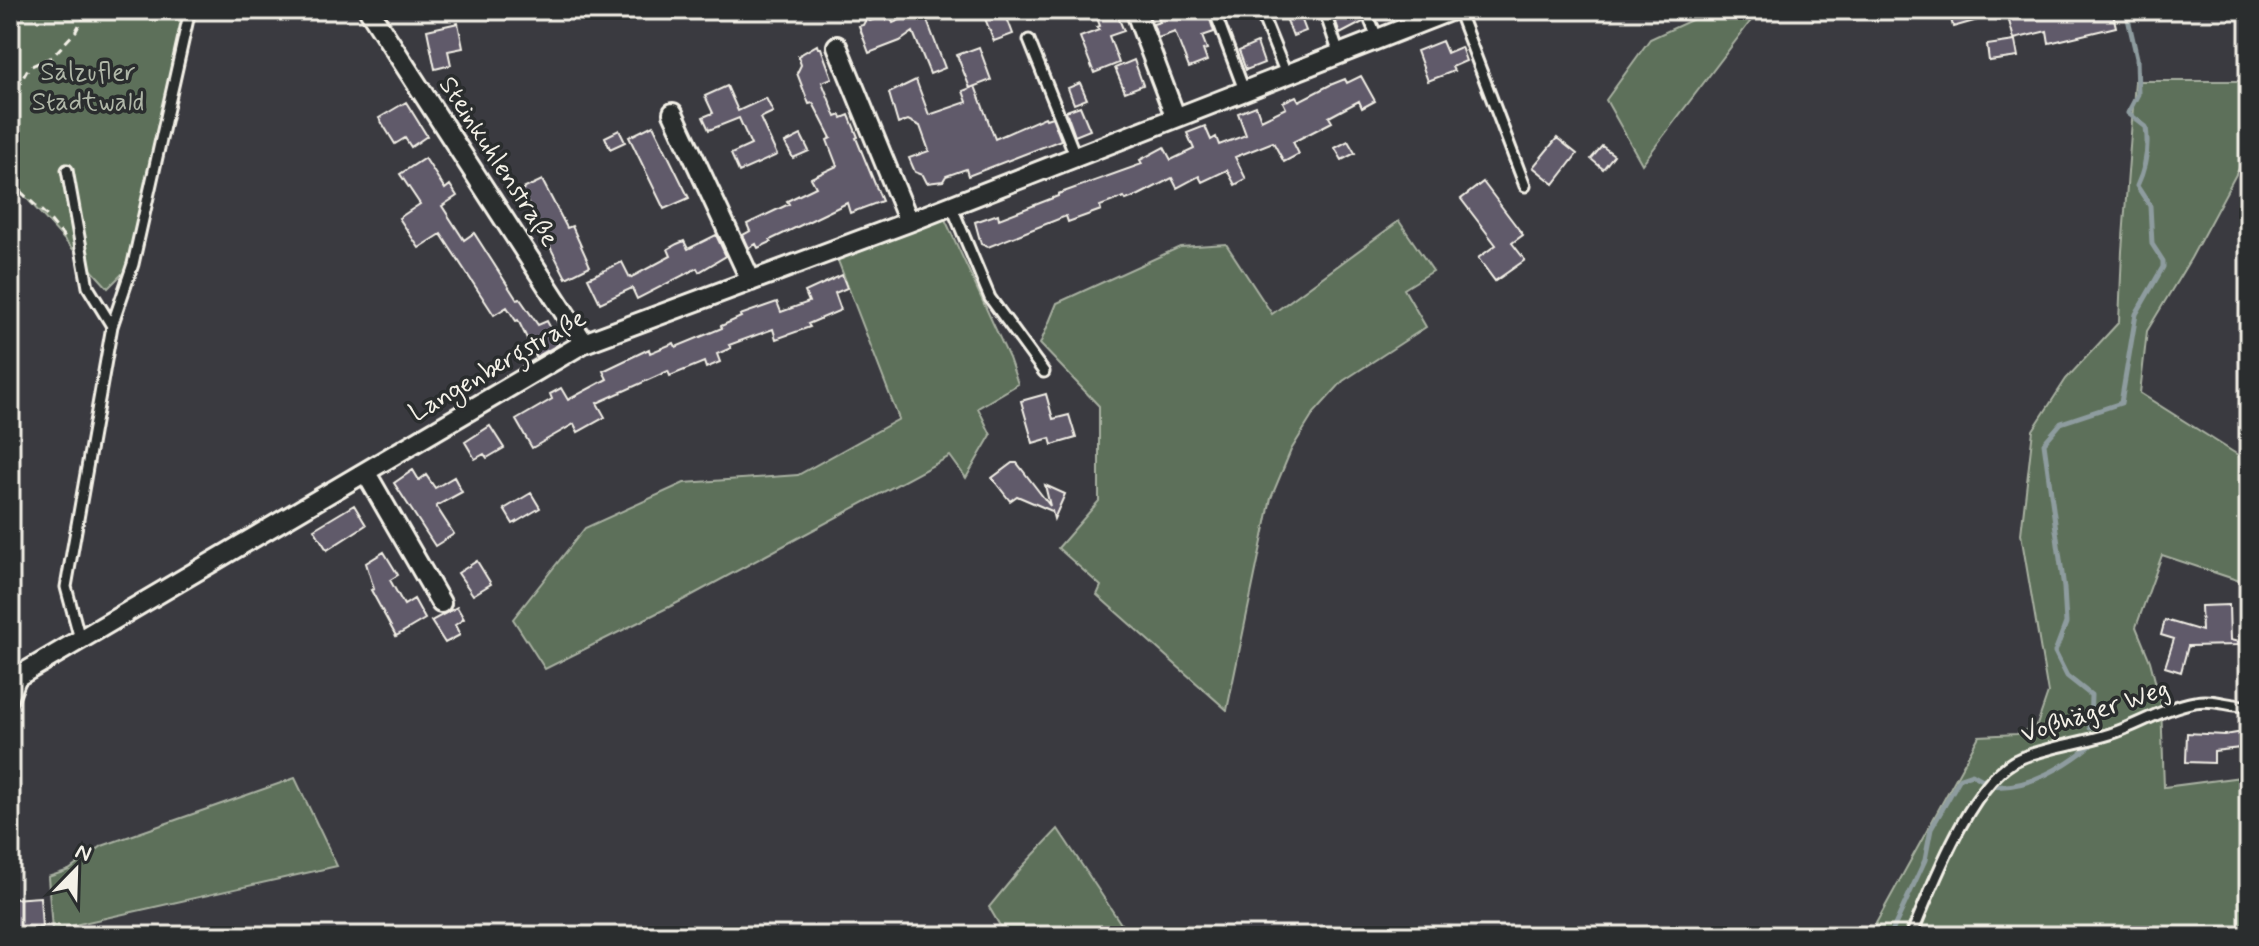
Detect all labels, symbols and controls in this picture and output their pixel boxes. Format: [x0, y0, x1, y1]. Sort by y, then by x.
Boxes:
park label: Salzufler Stadtwald [32, 56, 144, 120]
street label: Steinkuhlenstraße [430, 70, 566, 254]
street label: Langenbergstraße [403, 301, 594, 433]
street label: Voßhäger Weg [2016, 672, 2174, 752]
north arrow [36, 830, 116, 910]
text: N [71, 838, 95, 869]

